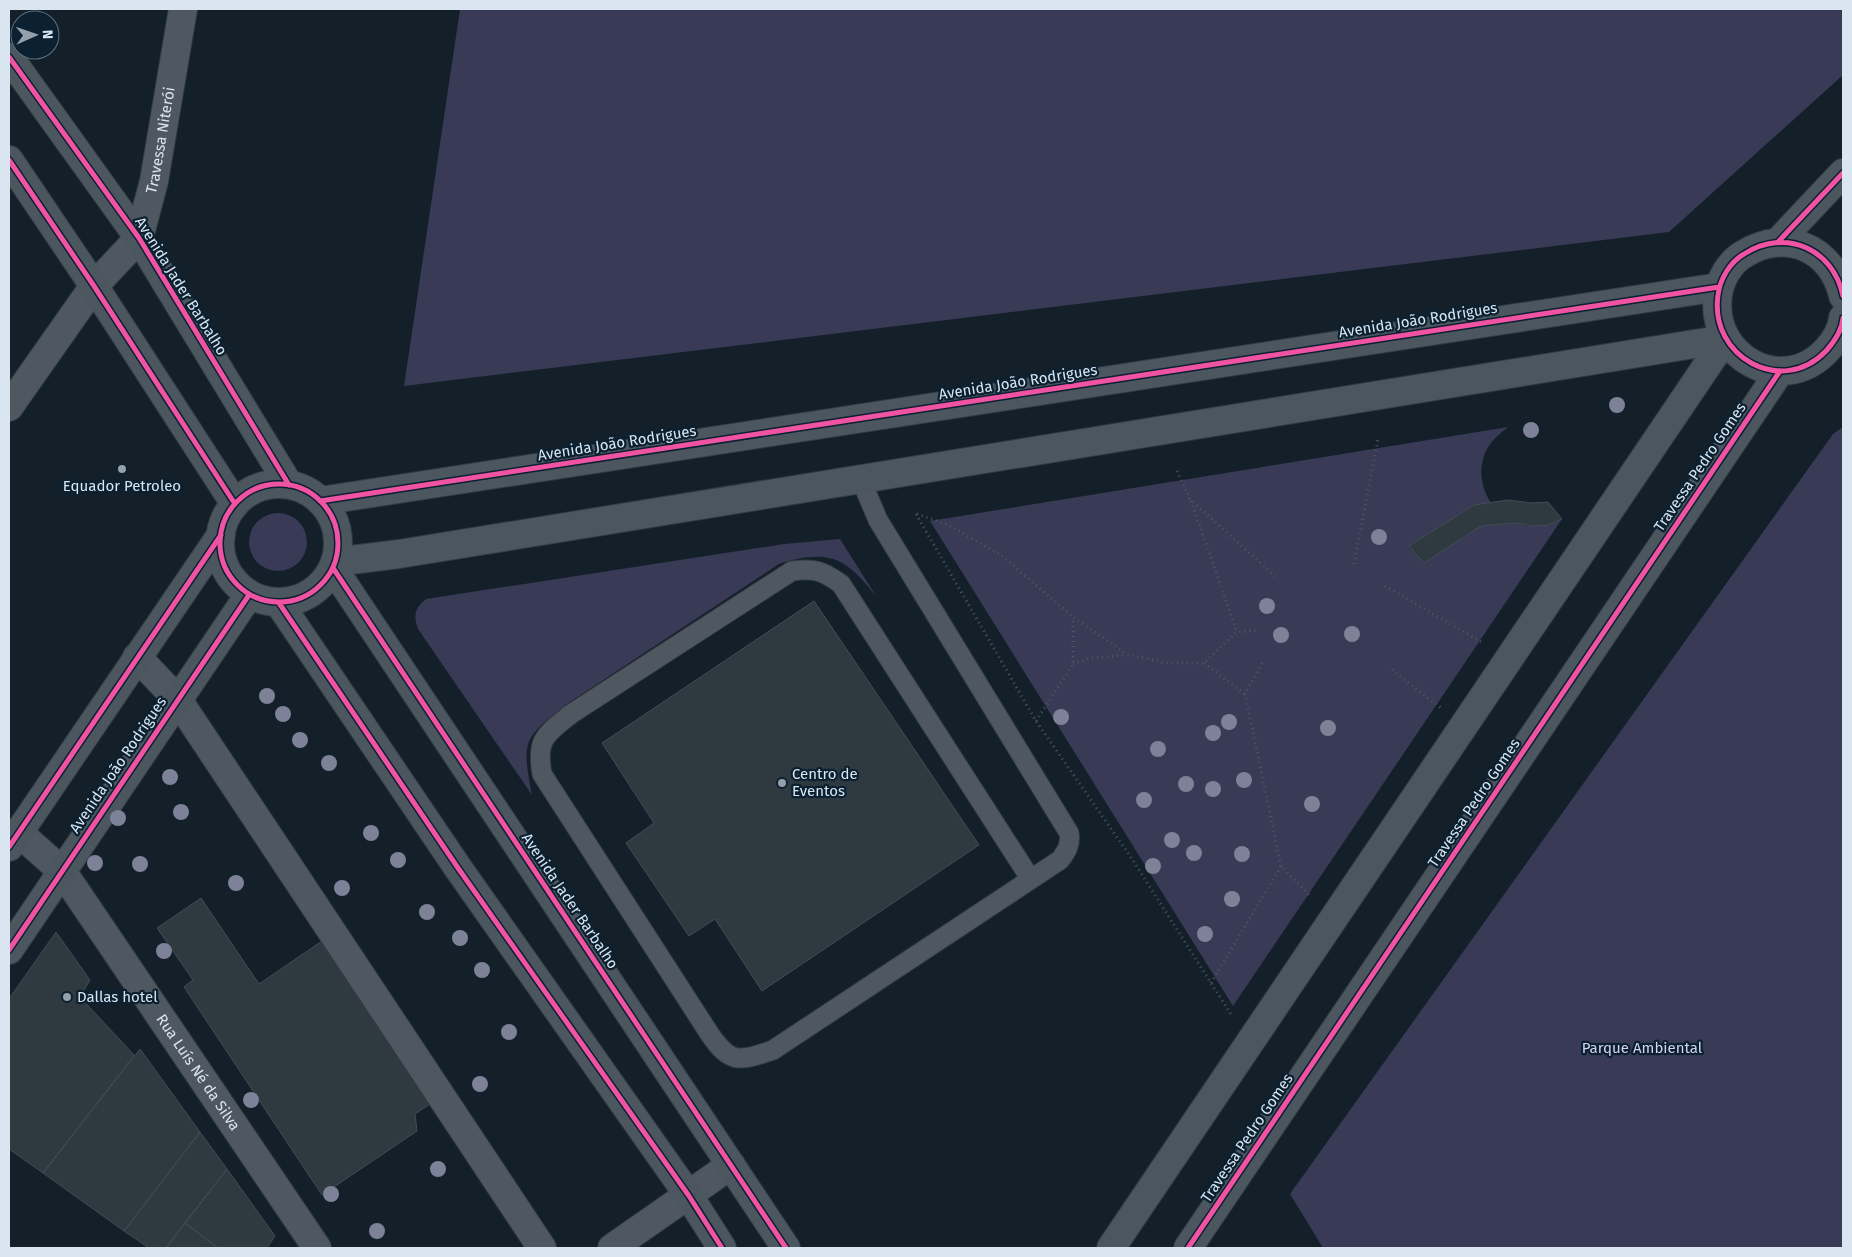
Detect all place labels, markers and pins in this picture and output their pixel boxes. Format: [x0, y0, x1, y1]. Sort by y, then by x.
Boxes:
marker: Equador Petroleo [116, 463, 128, 475]
place label: Equador Petroleo [63, 477, 181, 495]
place label: Centro de Eventos [792, 765, 858, 800]
marker: Centro de Eventos [776, 777, 788, 789]
place label: Dallas hotel [77, 988, 158, 1006]
marker: Dallas hotel [61, 991, 73, 1003]

